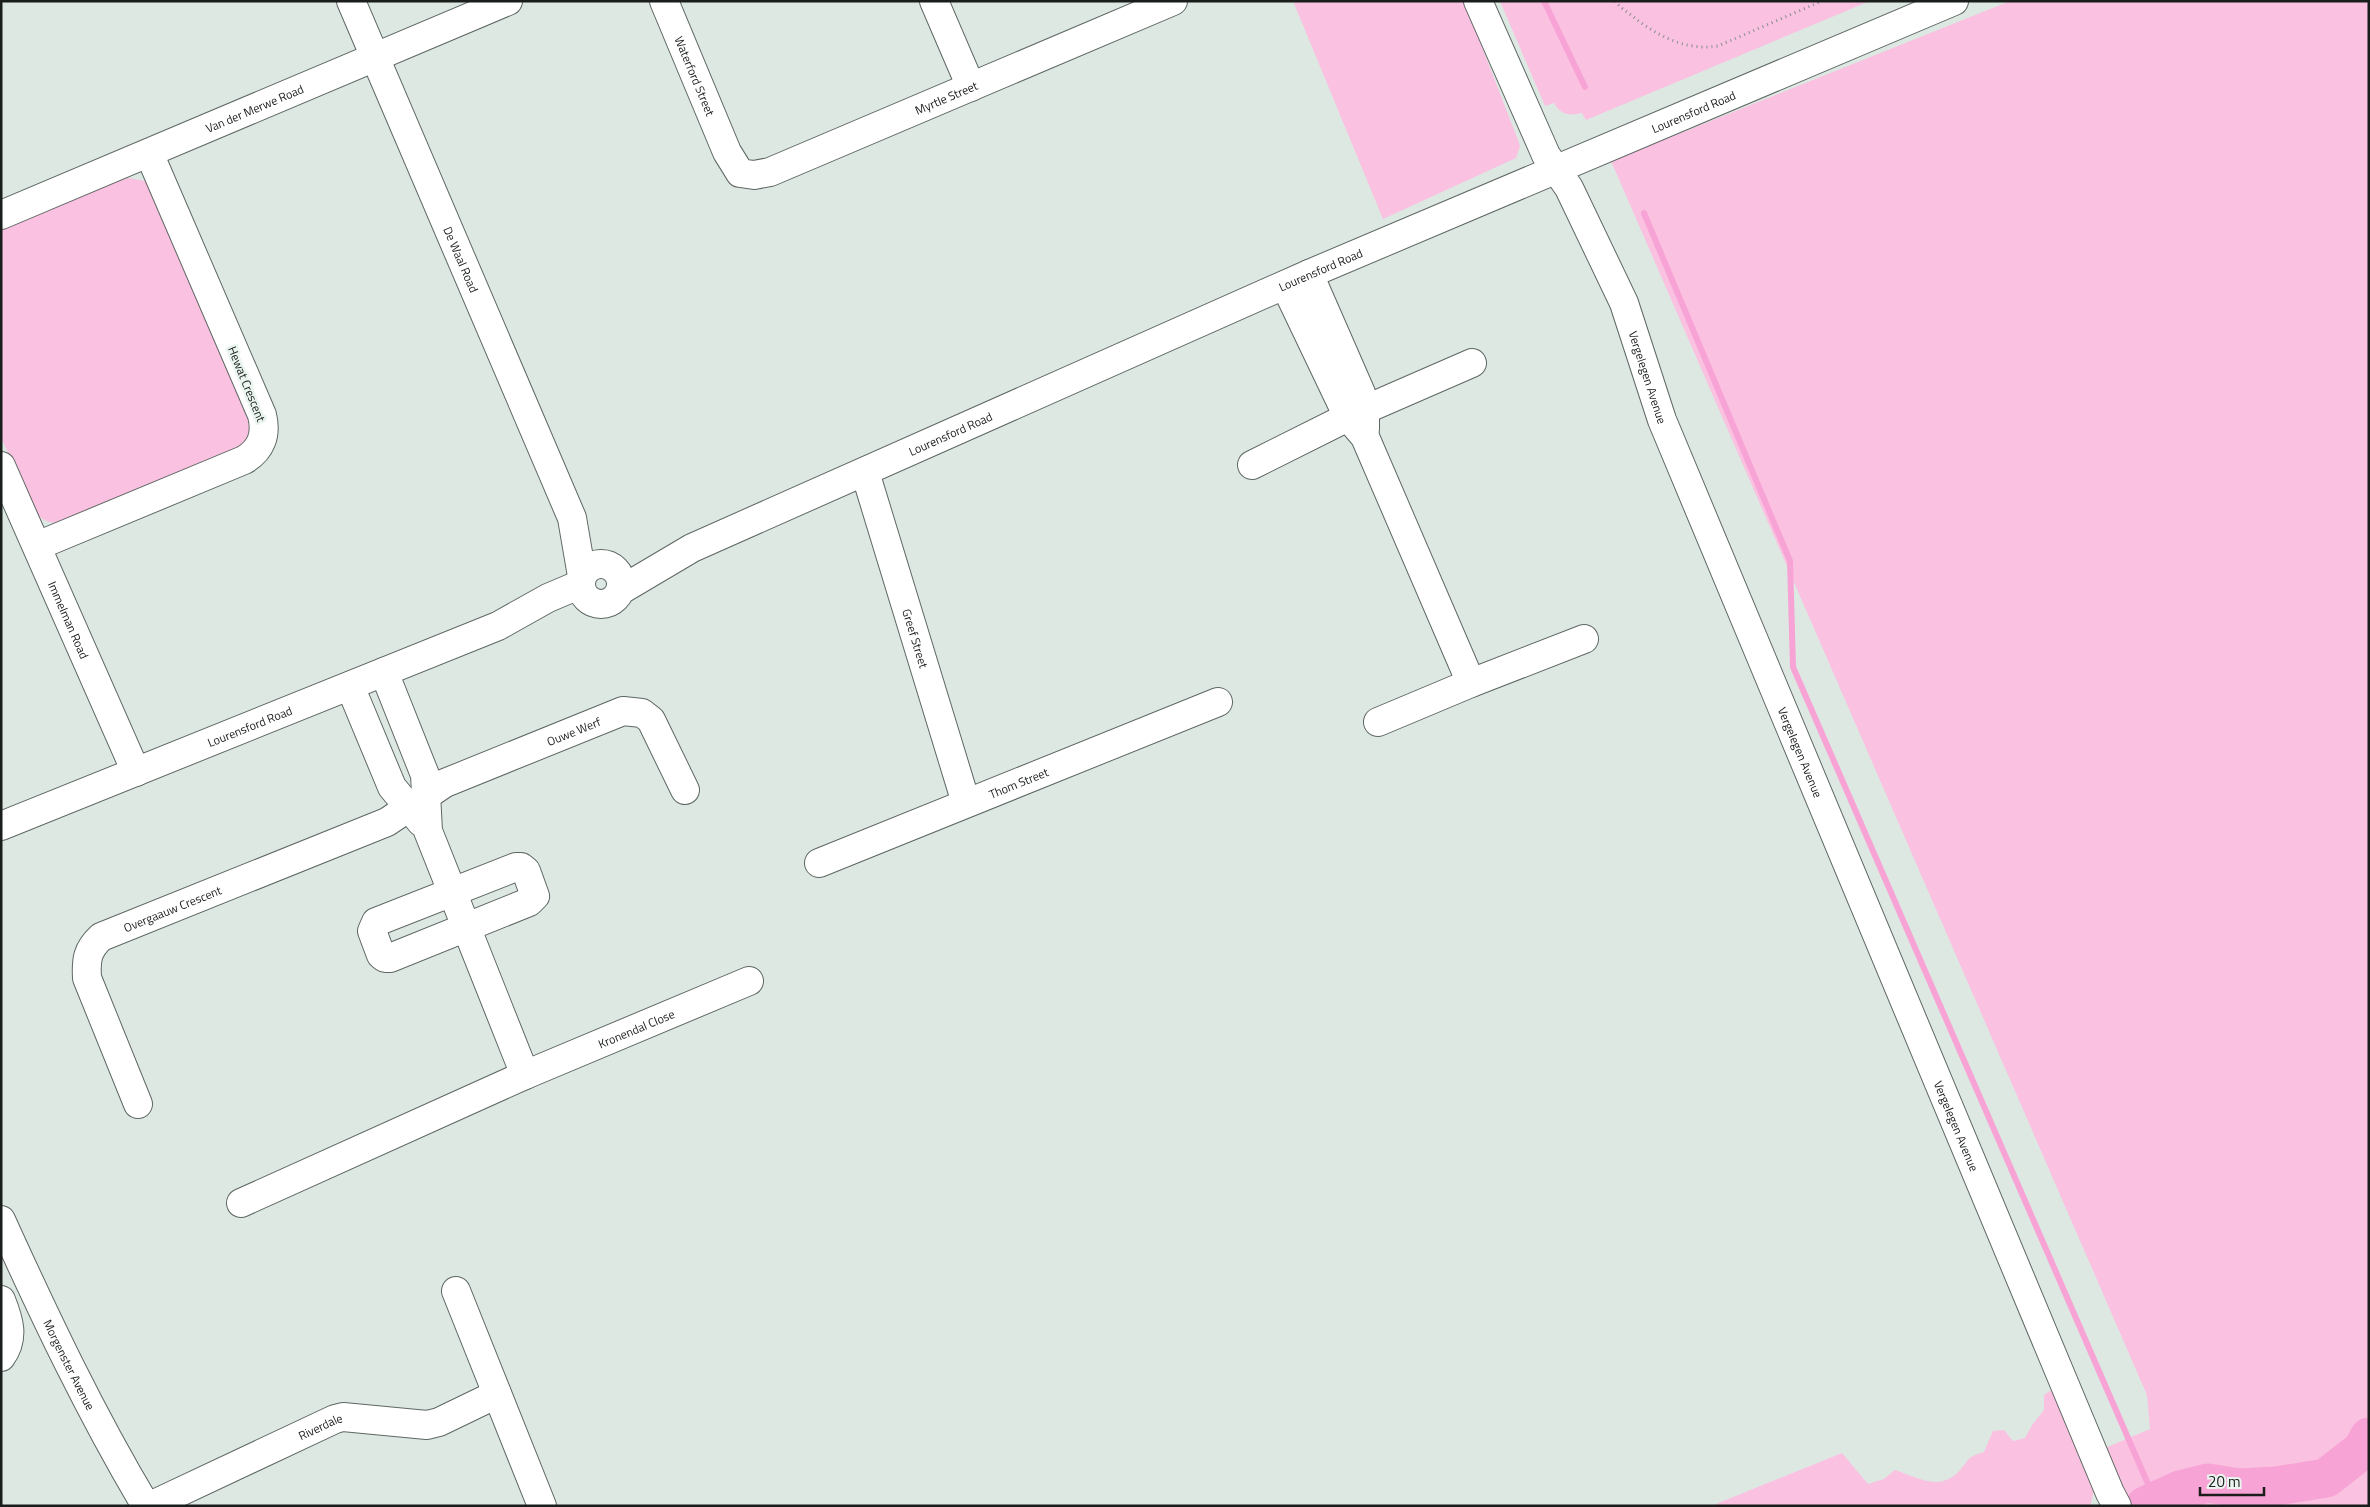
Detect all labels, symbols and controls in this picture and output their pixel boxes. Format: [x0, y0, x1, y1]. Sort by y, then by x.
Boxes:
street label: Waterford Street [670, 33, 721, 119]
street label: Myrtle Street [912, 75, 981, 119]
street label: Van der Merwe Road [202, 79, 306, 137]
street label: Lourensford Road [1648, 85, 1738, 138]
street label: De Waal Road [439, 223, 484, 295]
street label: Lourensford Road [1275, 243, 1365, 296]
street label: Vergelegen Avenue [1624, 328, 1672, 427]
street label: Hewat Crescent [223, 343, 271, 425]
street label: Lourensford Road [905, 406, 995, 460]
street label: Immelman Road [43, 578, 94, 662]
street label: Greef Street [898, 606, 934, 671]
street label: Lourensford Road [204, 700, 295, 752]
street label: Vergelegen Avenue [1773, 704, 1828, 800]
street label: Ouwe Werf [544, 712, 603, 750]
street label: Thom Street [986, 762, 1052, 803]
street label: Overgaauw Crescent [120, 880, 225, 937]
street label: Kronendal Close [595, 1004, 677, 1053]
street label: Vergelegen Avenue [1929, 1078, 1984, 1174]
street label: Morgenster Avenue [39, 1316, 100, 1413]
street label: Riverdale [295, 1408, 344, 1445]
scale bar [2200, 1464, 2264, 1496]
text: 20 m [2208, 1470, 2241, 1493]

